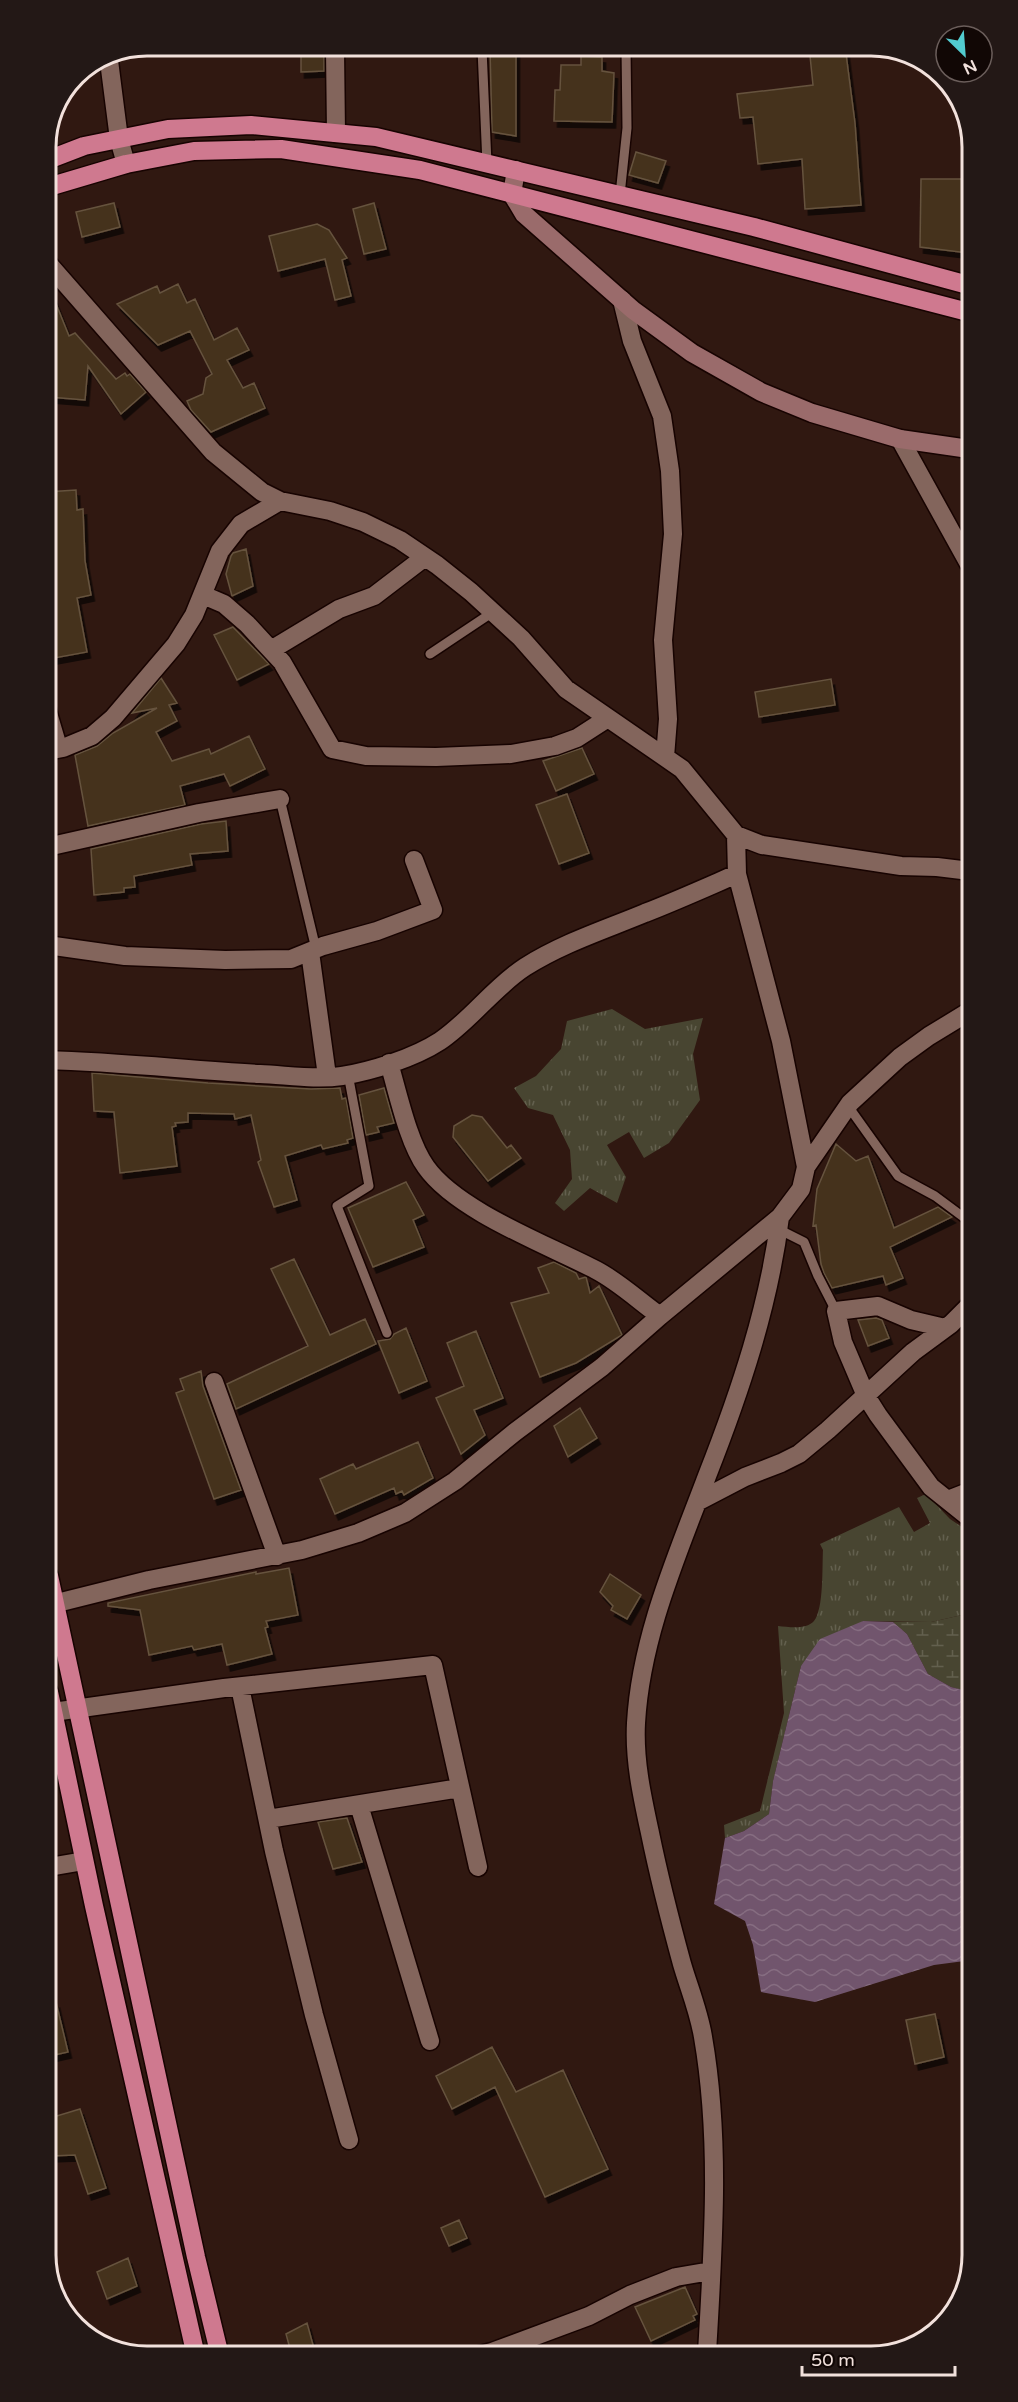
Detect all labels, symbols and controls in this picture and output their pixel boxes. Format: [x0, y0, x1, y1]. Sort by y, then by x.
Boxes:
north arrow [934, 24, 994, 84]
text: N [960, 55, 980, 78]
scale bar [802, 2339, 955, 2377]
text: 50 m [811, 2349, 855, 2371]

